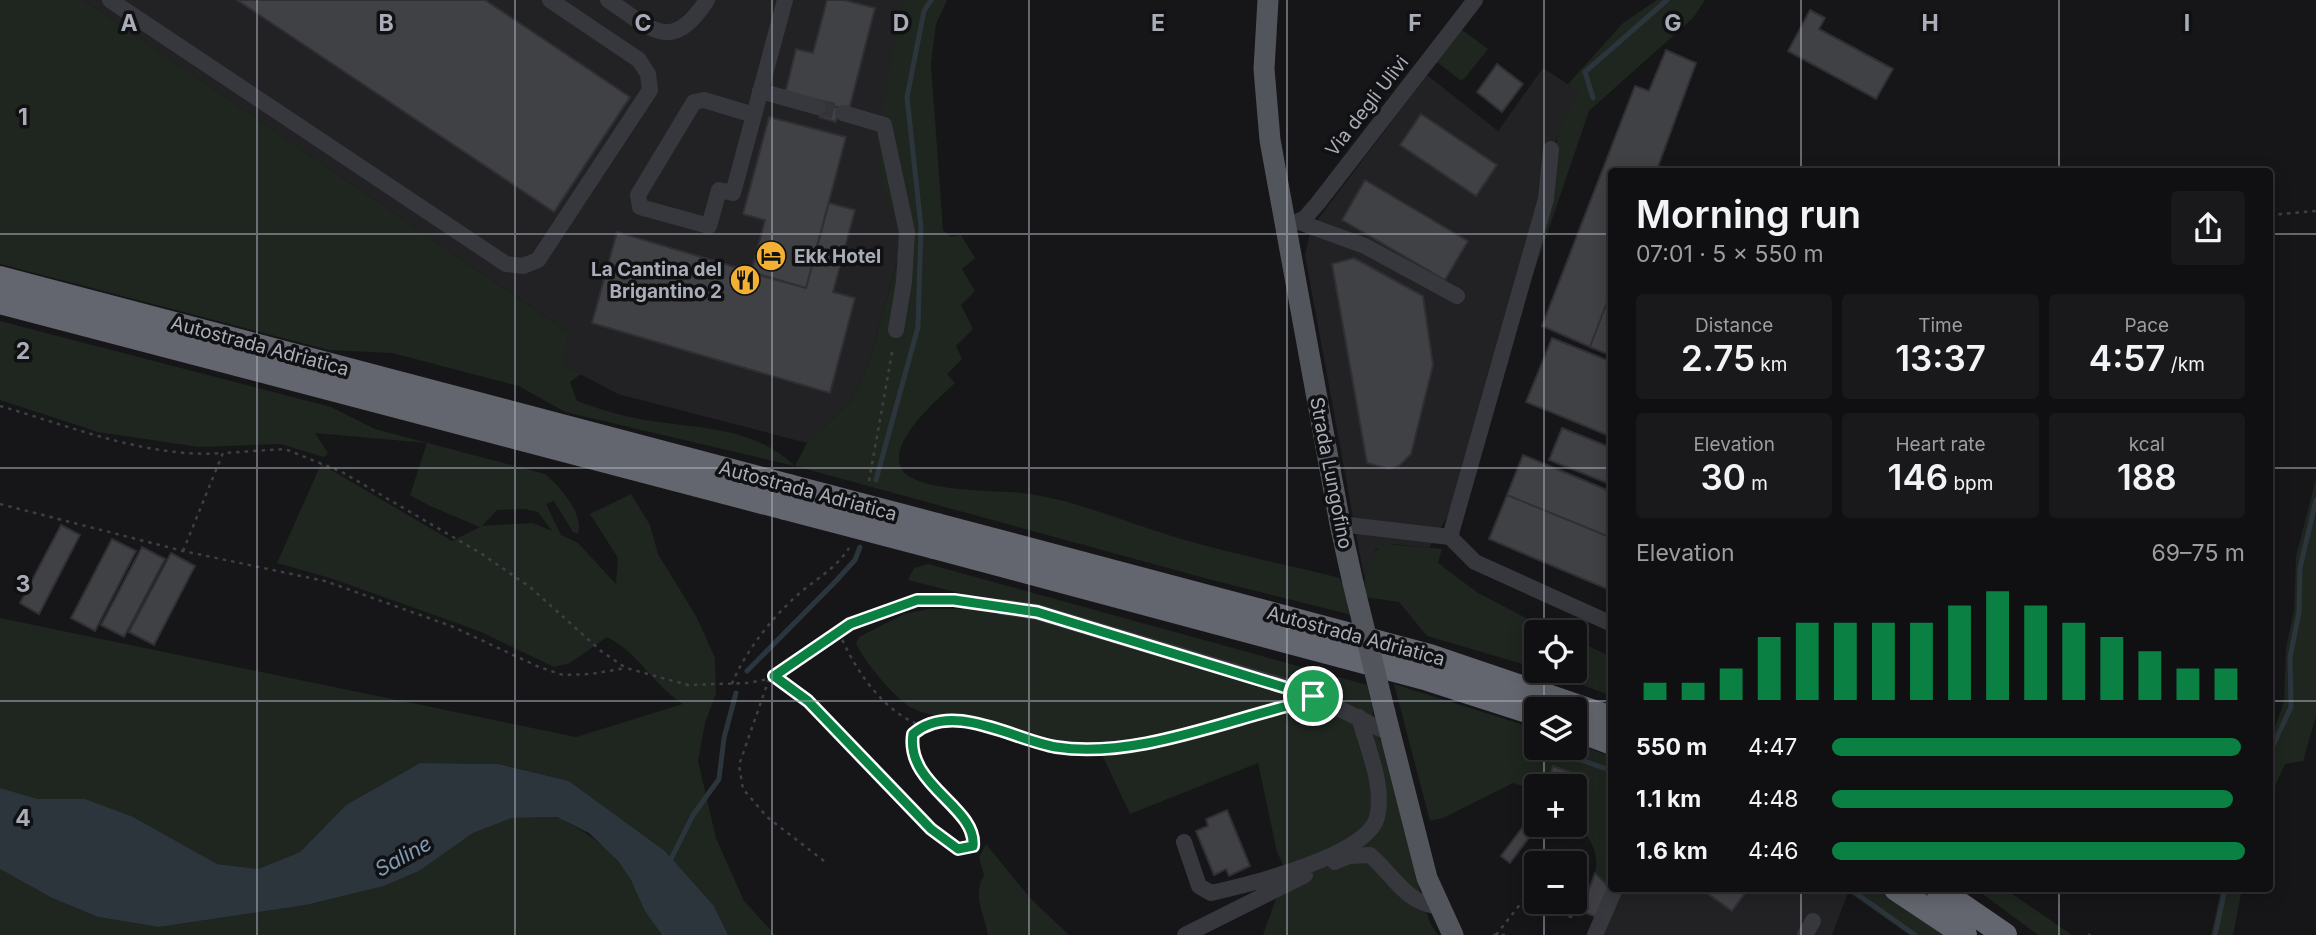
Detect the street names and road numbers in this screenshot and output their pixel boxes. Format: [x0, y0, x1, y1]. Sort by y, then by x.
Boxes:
street label: Via degli Ulivi [1321, 51, 1413, 161]
street label: Autostrada Adriatica [168, 311, 352, 381]
street label: Strada Lungofino [1305, 395, 1357, 551]
street label: Autostrada Adriatica [716, 456, 900, 526]
street label: Autostrada Adriatica [1264, 601, 1448, 671]

